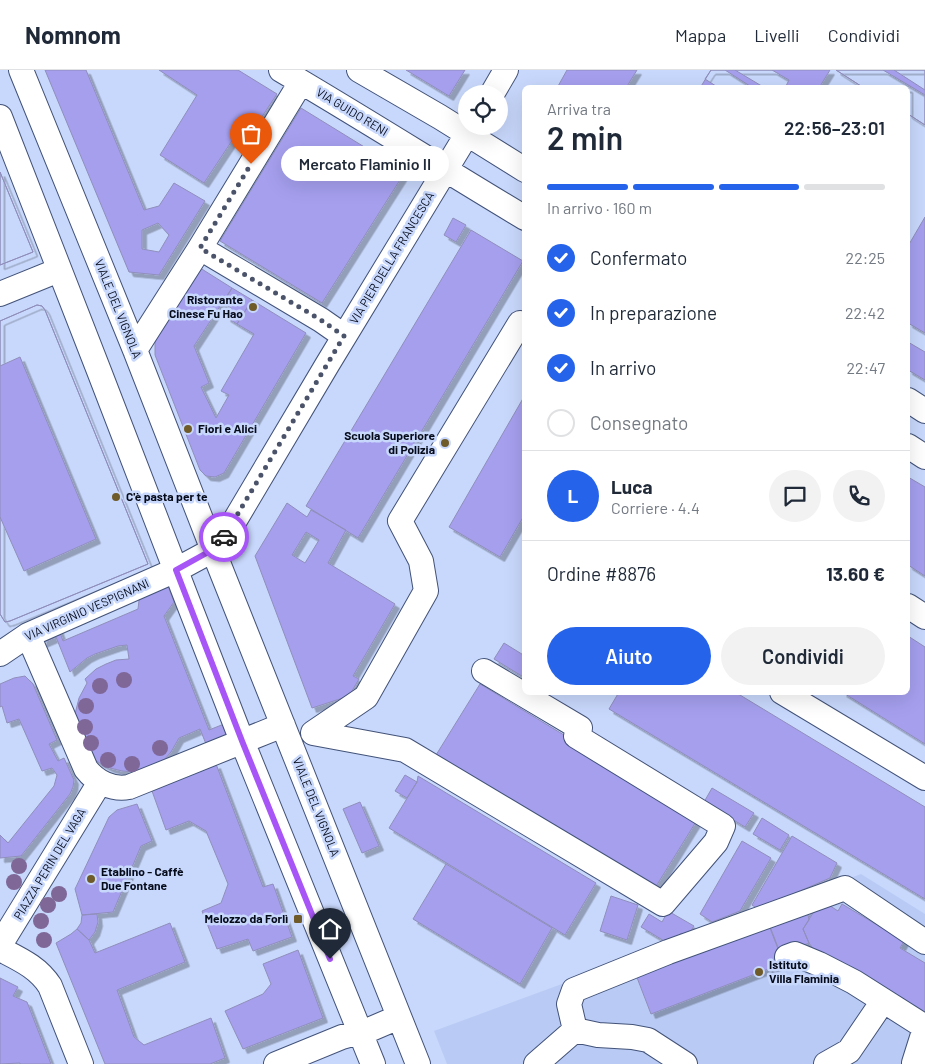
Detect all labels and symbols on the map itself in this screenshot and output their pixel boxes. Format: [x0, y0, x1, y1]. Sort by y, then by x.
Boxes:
street label: VIA GUIDO RENI [314, 84, 391, 138]
pin [230, 113, 272, 164]
callout: Mercato Flaminio II [281, 146, 448, 182]
street label: VIA PIER DELLA FRANCESCA [346, 189, 436, 326]
street label: VIALE DEL VIGNOLA [93, 257, 145, 360]
place label: Ristorante Cinese Fu Hao [169, 292, 243, 320]
marker: Ristorante Cinese Fu Hao [247, 301, 259, 313]
place label: Fiori e Alici [198, 421, 257, 435]
marker: Fiori e Alici [182, 423, 194, 435]
place label: Scuola Superiore di Polizia [344, 428, 435, 456]
marker: Scuola Superiore di Polizia [439, 437, 451, 449]
place label: C'è pasta per te [126, 489, 208, 503]
marker: C'è pasta per te [110, 491, 122, 503]
courier [199, 512, 249, 562]
street label: VIA VIRGINIO VESPIGNANI [22, 575, 151, 643]
street label: VIALE DEL VIGNOLA [291, 755, 343, 858]
street label: PIAZZA PERIN DEL VAGA [10, 805, 88, 922]
place label: Etablino - Caffè Due Fontane [101, 864, 184, 892]
marker: Etablino - Caffè Due Fontane [85, 873, 97, 885]
pin [309, 908, 351, 959]
place label: Melozzo da Forlì [205, 911, 288, 925]
marker: Melozzo da Forlì [292, 913, 304, 925]
place label: Istituto Villa Flaminia [769, 957, 839, 985]
marker: Istituto Villa Flaminia [753, 966, 765, 978]

